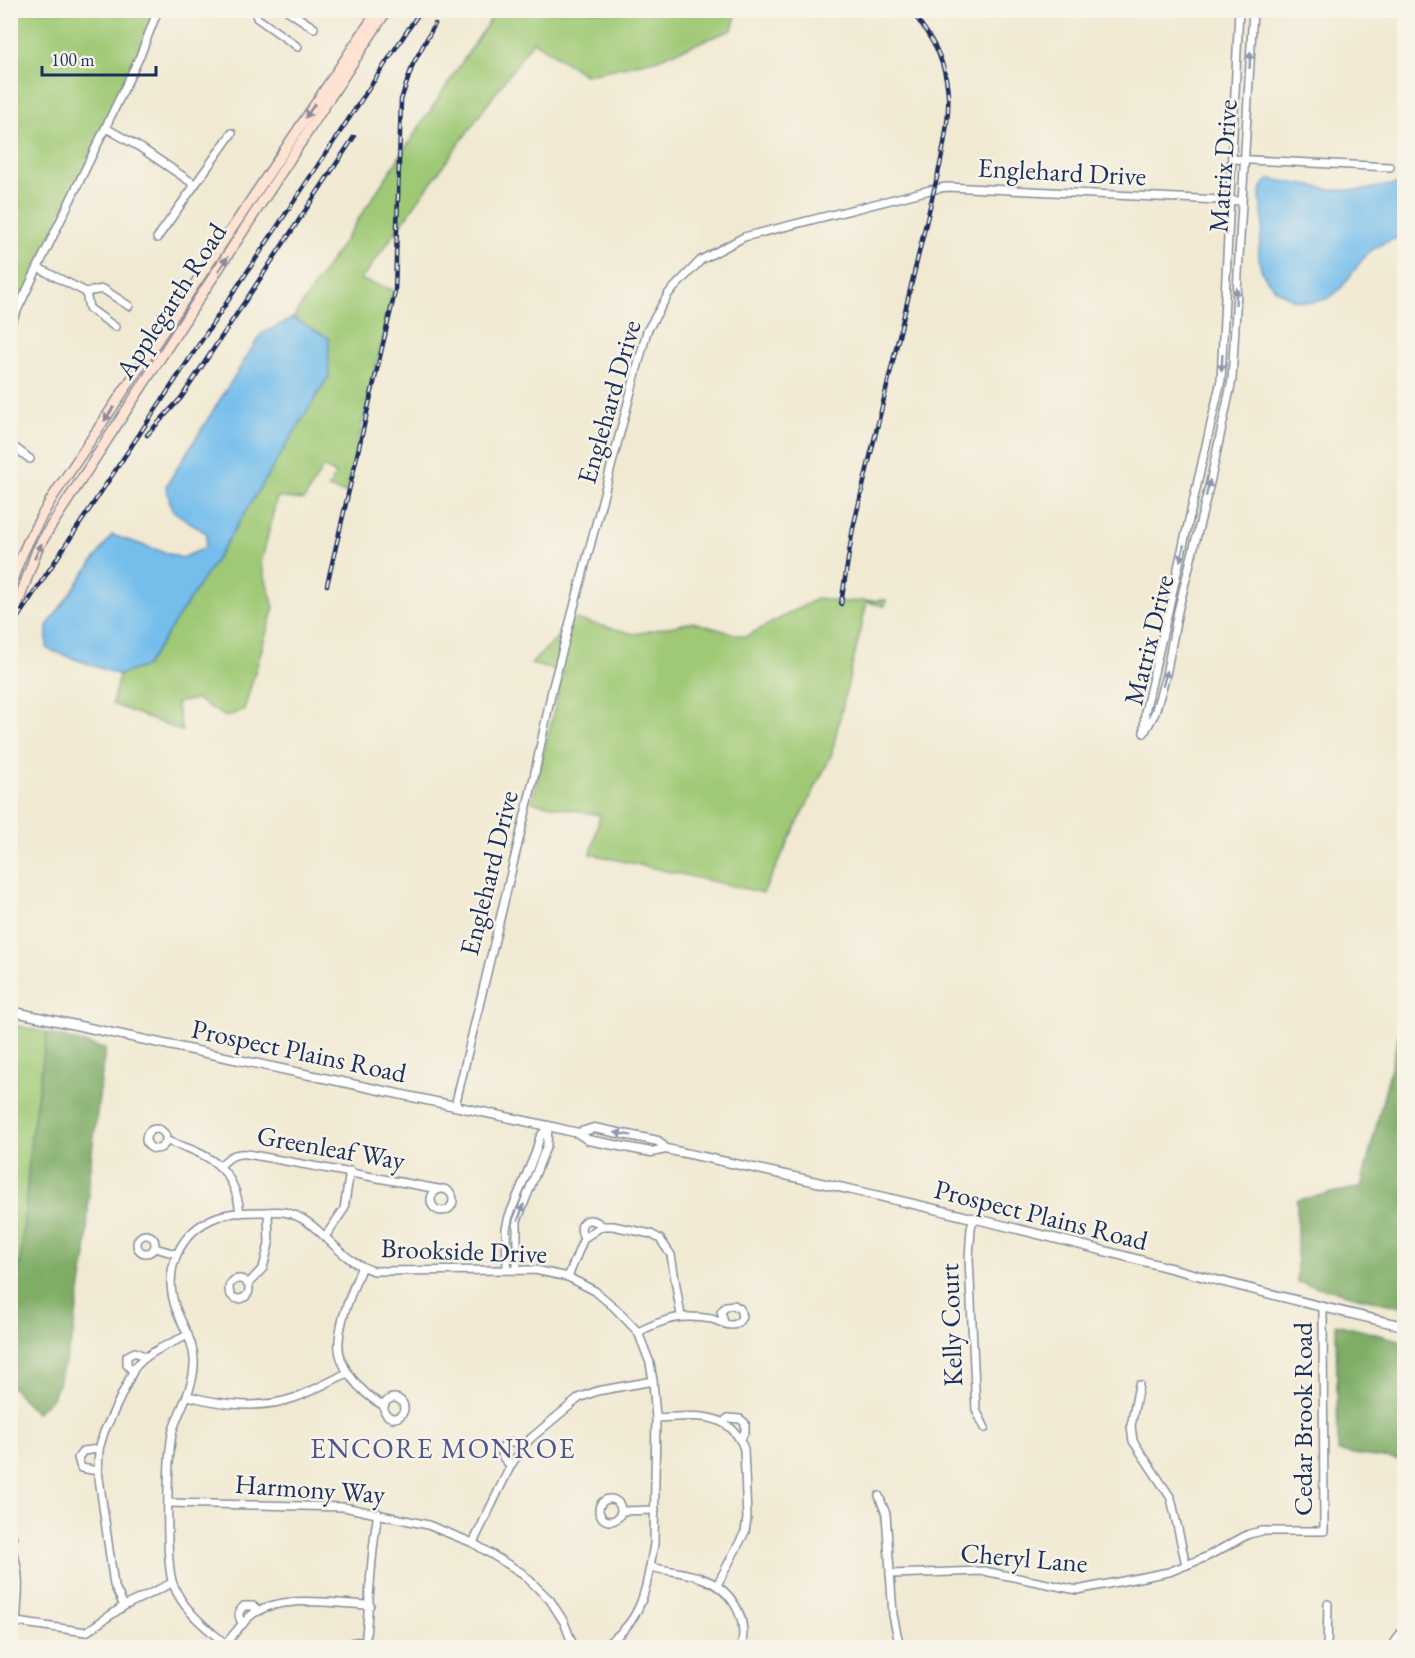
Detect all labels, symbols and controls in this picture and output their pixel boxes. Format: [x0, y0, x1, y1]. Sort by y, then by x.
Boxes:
scale bar [42, 39, 156, 77]
text: 100 m [51, 48, 95, 71]
one-way arrow [1246, 50, 1255, 69]
street label: Matrix Drive [1200, 98, 1245, 234]
one-way arrow [304, 103, 315, 119]
street label: Englehard Drive [977, 150, 1147, 193]
street label: Applegarth Road [107, 216, 234, 386]
one-way arrow [218, 256, 229, 272]
one-way arrow [1231, 287, 1241, 306]
street label: Englehard Drive [568, 316, 649, 488]
one-way arrow [1217, 353, 1226, 372]
one-way arrow [103, 405, 115, 421]
one-way arrow [1204, 479, 1214, 498]
one-way arrow [33, 542, 42, 559]
one-way arrow [1176, 544, 1186, 562]
street label: Matrix Drive [1115, 571, 1182, 709]
one-way arrow [1160, 669, 1170, 687]
street label: Englehard Drive [451, 787, 526, 959]
street label: Prospect Plains Road [188, 1011, 410, 1090]
street label: Greenleaf Way [254, 1117, 408, 1178]
one-way arrow [614, 1129, 633, 1138]
street label: Prospect Plains Road [931, 1171, 1152, 1258]
one-way arrow [516, 1203, 526, 1221]
street label: Brookside Drive [380, 1230, 548, 1271]
street label: Kelly Court [931, 1262, 970, 1387]
street label: Cedar Brook Road [1285, 1322, 1320, 1516]
district label: ENCORE MONROE [310, 1430, 576, 1466]
street label: Harmony Way [234, 1466, 387, 1511]
street label: Cheryl Lane [959, 1535, 1089, 1580]

